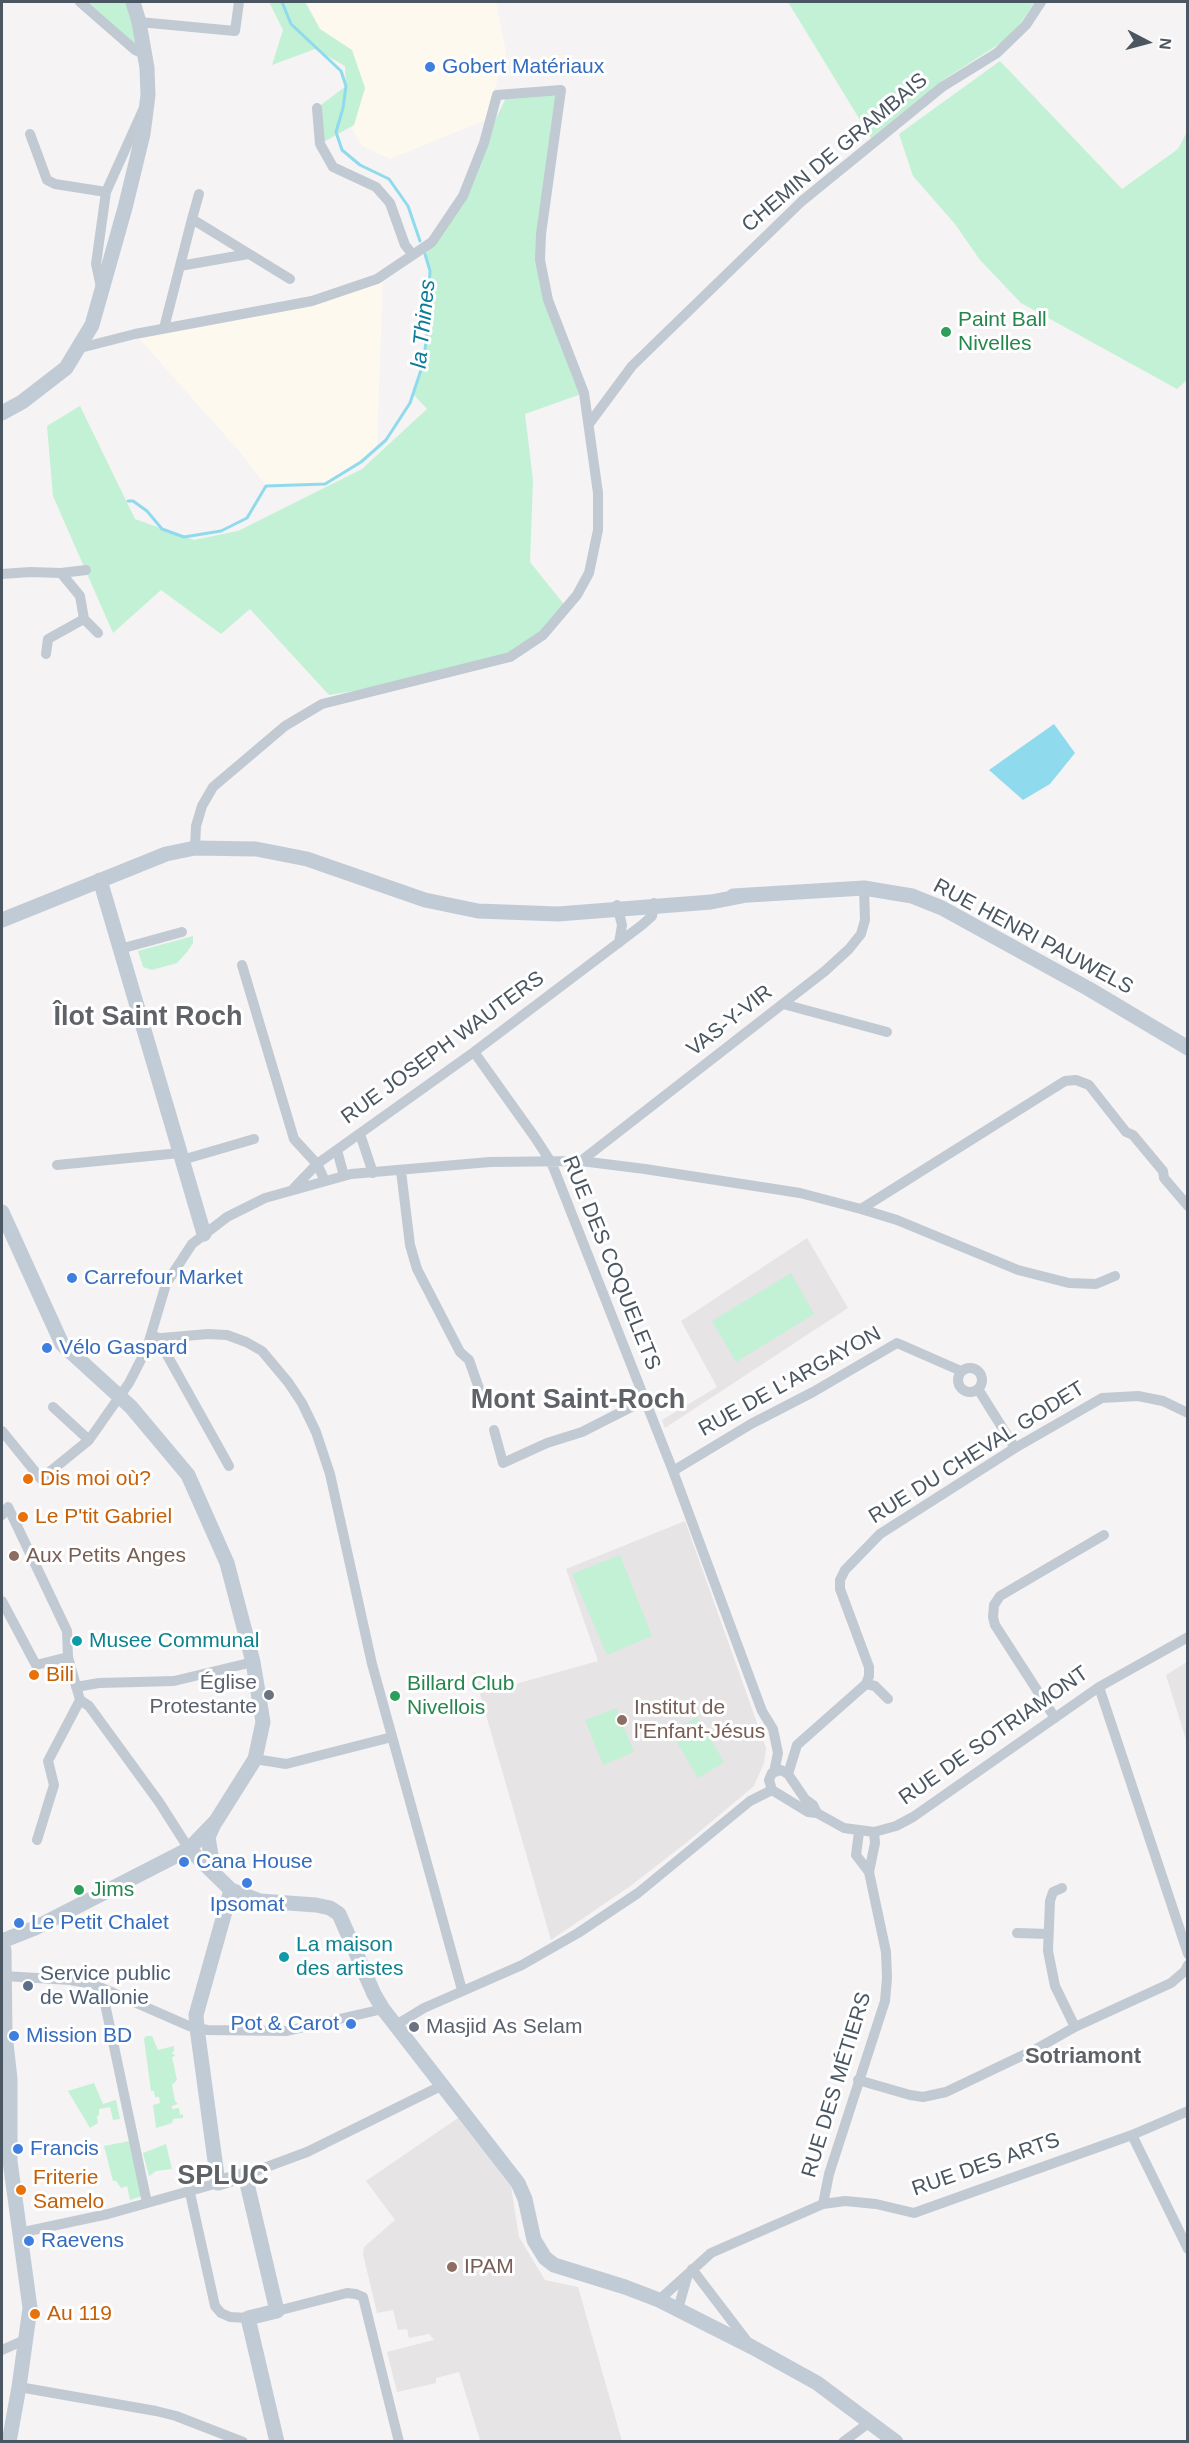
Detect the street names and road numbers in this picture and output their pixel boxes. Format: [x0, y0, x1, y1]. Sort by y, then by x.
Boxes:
street label: CHEMIN DE GRAMBAIS [737, 68, 933, 238]
street label: RUE HENRI PAUWELS [929, 874, 1137, 1000]
street label: RUE JOSEPH WAUTERS [337, 966, 549, 1130]
street label: VAS-Y-VIR [682, 980, 778, 1062]
street label: RUE DES COQUELETS [556, 1152, 666, 1374]
street label: RUE DE L'ARGAYON [695, 1321, 885, 1443]
street label: RUE DU CHEVAL GODET [865, 1376, 1089, 1530]
street label: RUE DE SOTRIAMONT [895, 1661, 1093, 1811]
street label: RUE DES MÉTIERS [797, 1989, 877, 2181]
street label: RUE DES ARTS [909, 2128, 1063, 2202]

